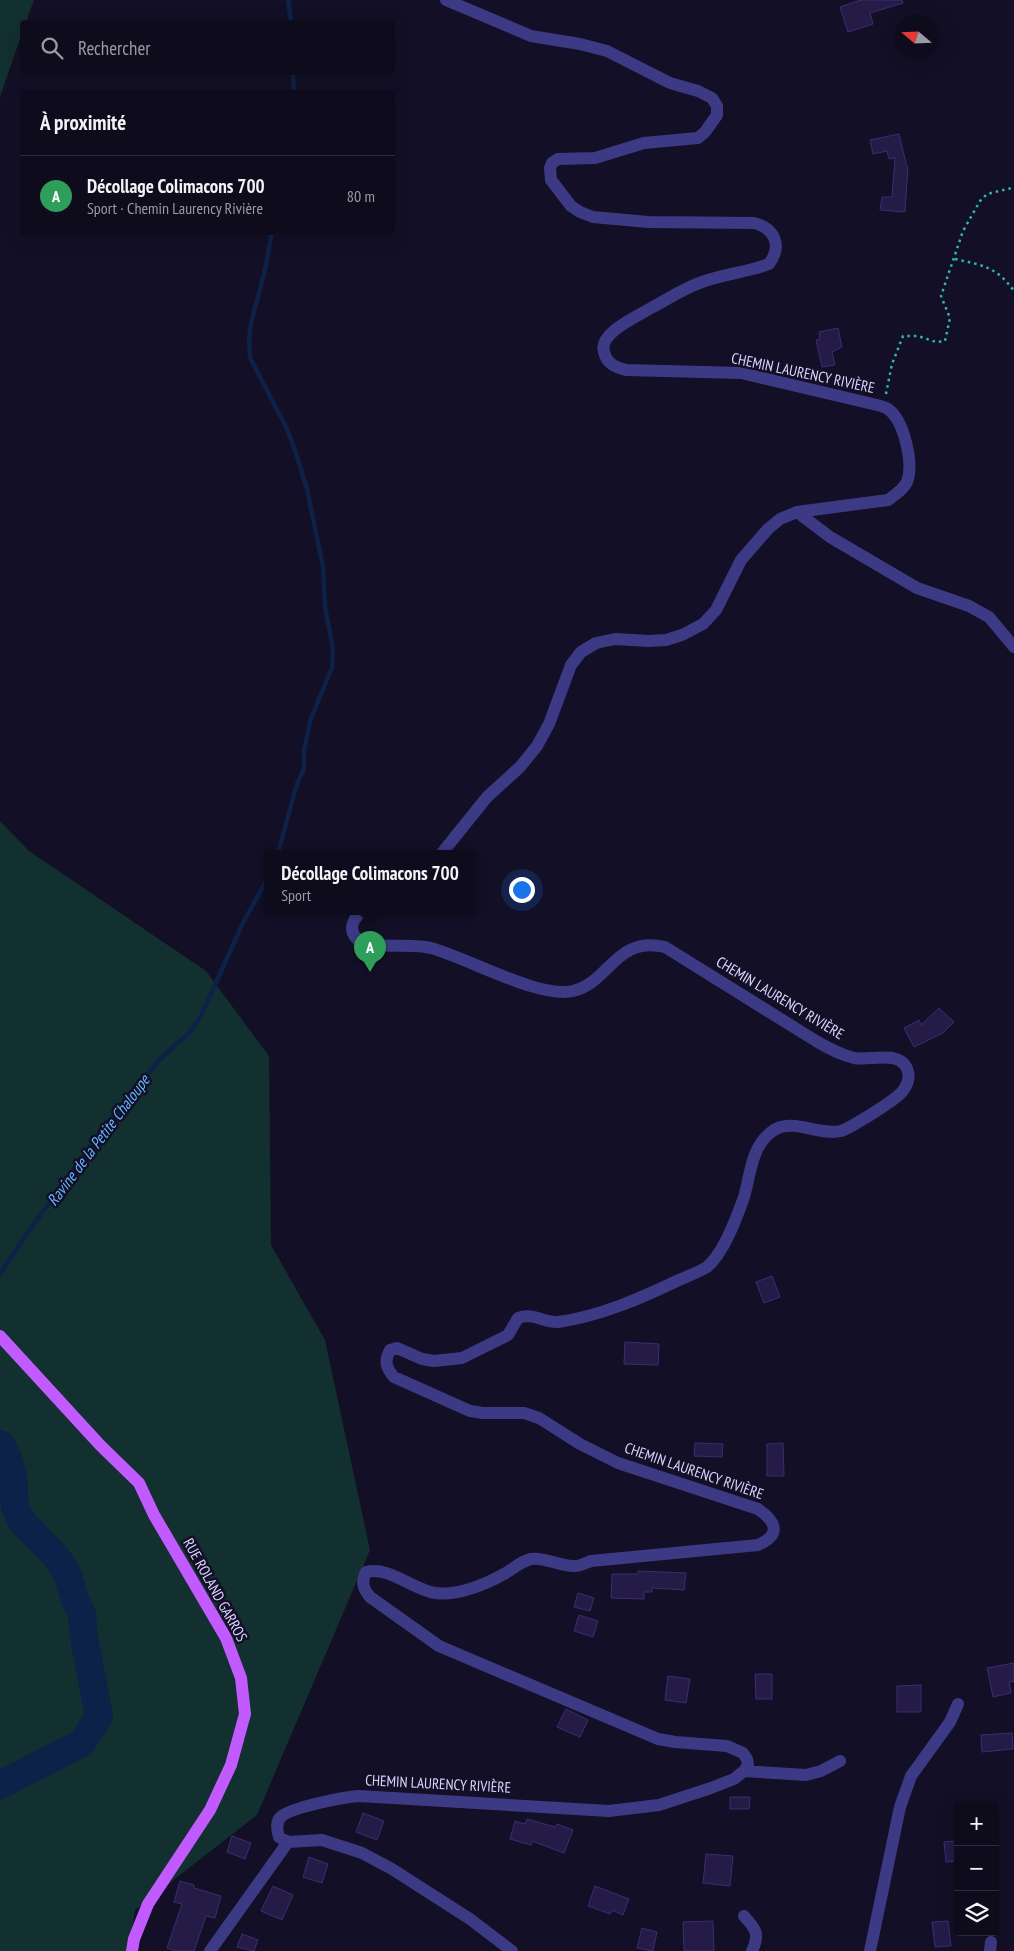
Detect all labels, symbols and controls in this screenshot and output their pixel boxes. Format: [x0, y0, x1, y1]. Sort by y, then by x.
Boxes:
north arrow [894, 15, 939, 60]
search box [20, 20, 395, 75]
icon: search [38, 34, 66, 62]
text: Rechercher [78, 36, 150, 60]
text: À proximité [40, 109, 126, 136]
text: Décollage Colimacons 700 [87, 174, 265, 198]
text: A [52, 186, 60, 206]
text: 80 m [347, 186, 375, 206]
text: Sport · Chemin Laurency Rivière [87, 198, 263, 218]
street label: CHEMIN LAURENCY RIVIÈRE [730, 348, 876, 397]
popup [264, 850, 476, 915]
text: Décollage Colimacons 700 [281, 861, 459, 885]
your location [509, 877, 535, 903]
text: Sport [281, 885, 311, 905]
pin: A [354, 931, 386, 972]
street label: CHEMIN LAURENCY RIVIÈRE [713, 952, 848, 1043]
water label: Ravine de la Petite Chaloupe [42, 1070, 155, 1209]
street label: CHEMIN LAURENCY RIVIÈRE [622, 1438, 766, 1503]
street label: RUE ROLAND GARROS [179, 1535, 252, 1645]
street label: CHEMIN LAURENCY RIVIÈRE [365, 1770, 511, 1797]
map controls [954, 1801, 999, 1936]
button: + [954, 1801, 999, 1846]
button: − [954, 1846, 999, 1891]
button: layers [954, 1891, 999, 1936]

